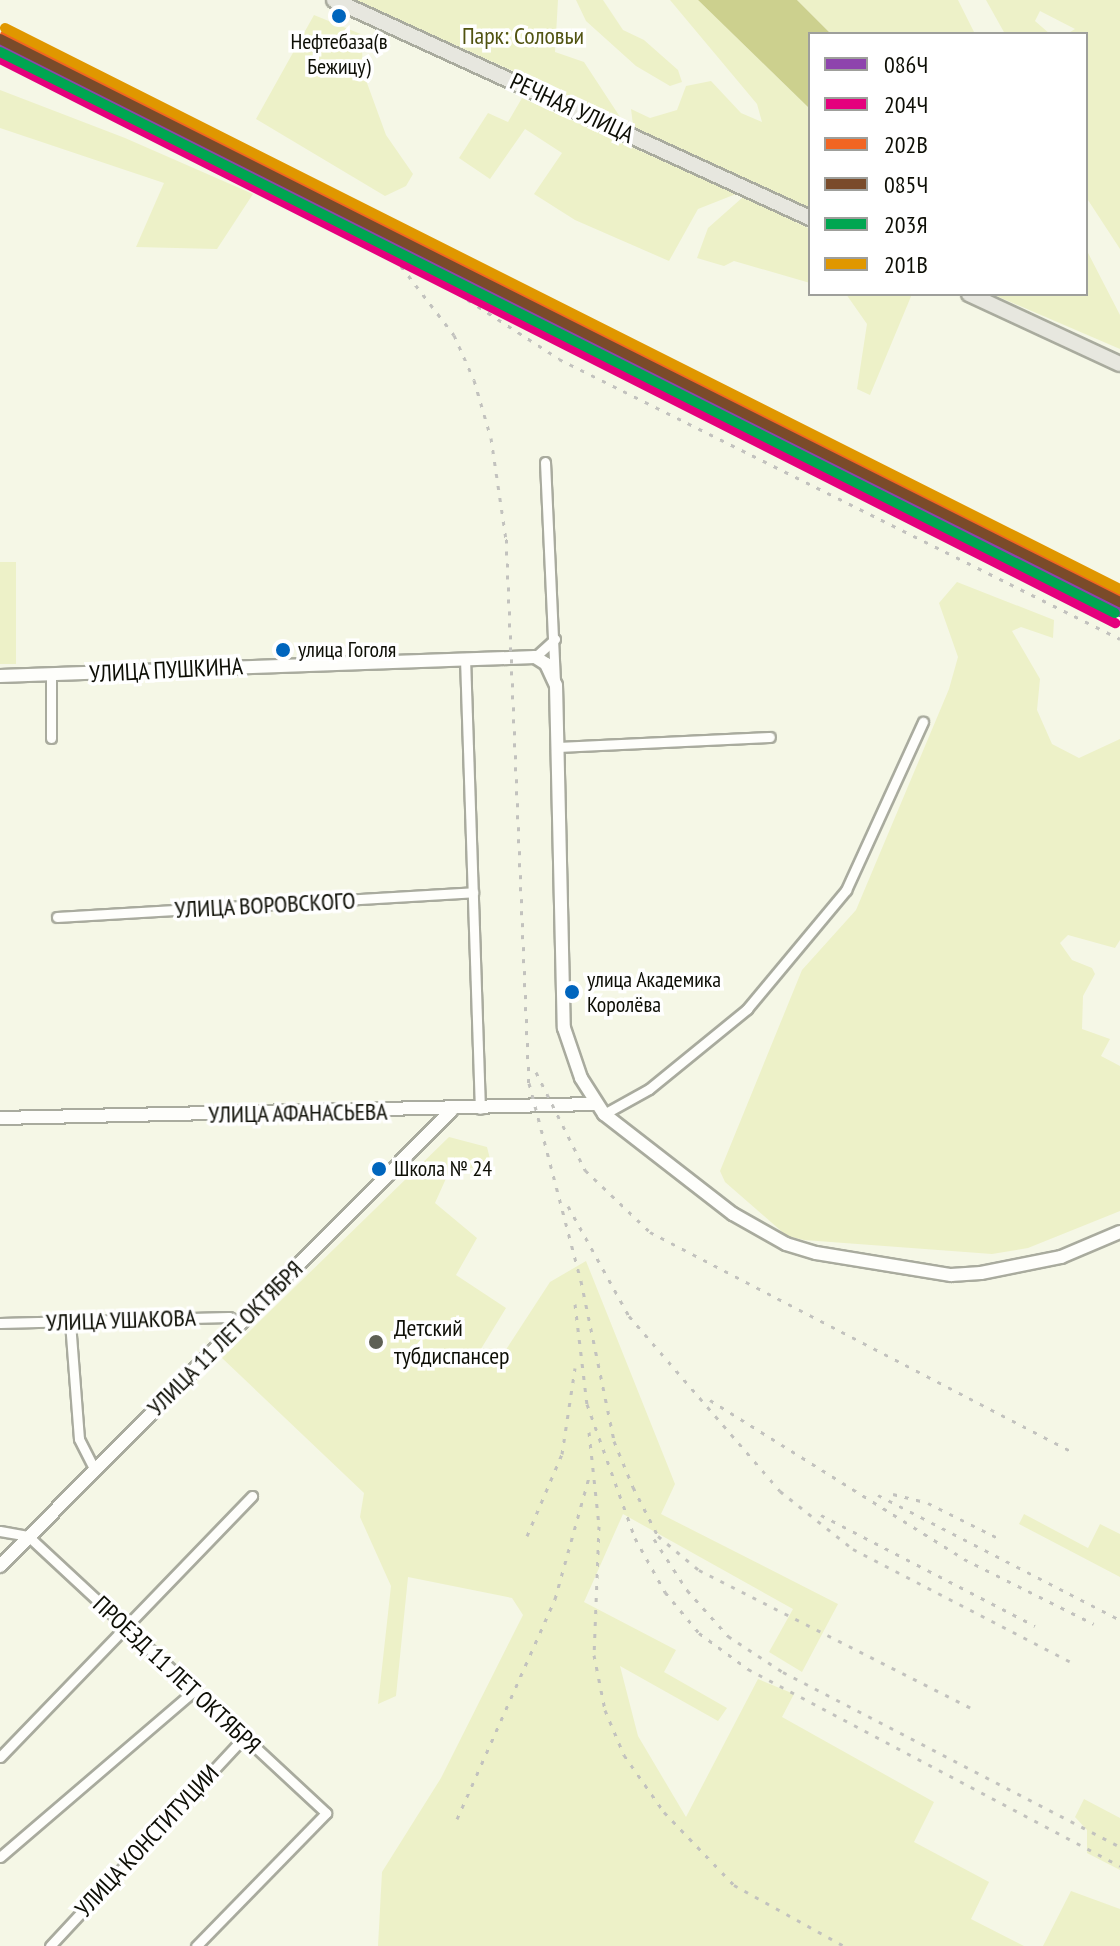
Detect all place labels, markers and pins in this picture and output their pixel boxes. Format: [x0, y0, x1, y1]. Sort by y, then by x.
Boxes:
marker: Нефтебаза(в Бежицу) [331, 8, 347, 24]
place label: Нефтебаза(в Бежицу) [290, 28, 388, 80]
place label: улица Гоголя [298, 637, 396, 663]
marker: улица Гоголя [275, 642, 291, 658]
place label: улица Академика Королёва [587, 966, 722, 1018]
marker: улица Академика Королёва [564, 984, 580, 1000]
place label: Школа № 24 [394, 1156, 492, 1182]
marker: Школа № 24 [371, 1161, 387, 1177]
place label: Детский тубдиспансер [394, 1314, 510, 1370]
marker: Детский тубдиспансер [365, 1331, 387, 1353]

